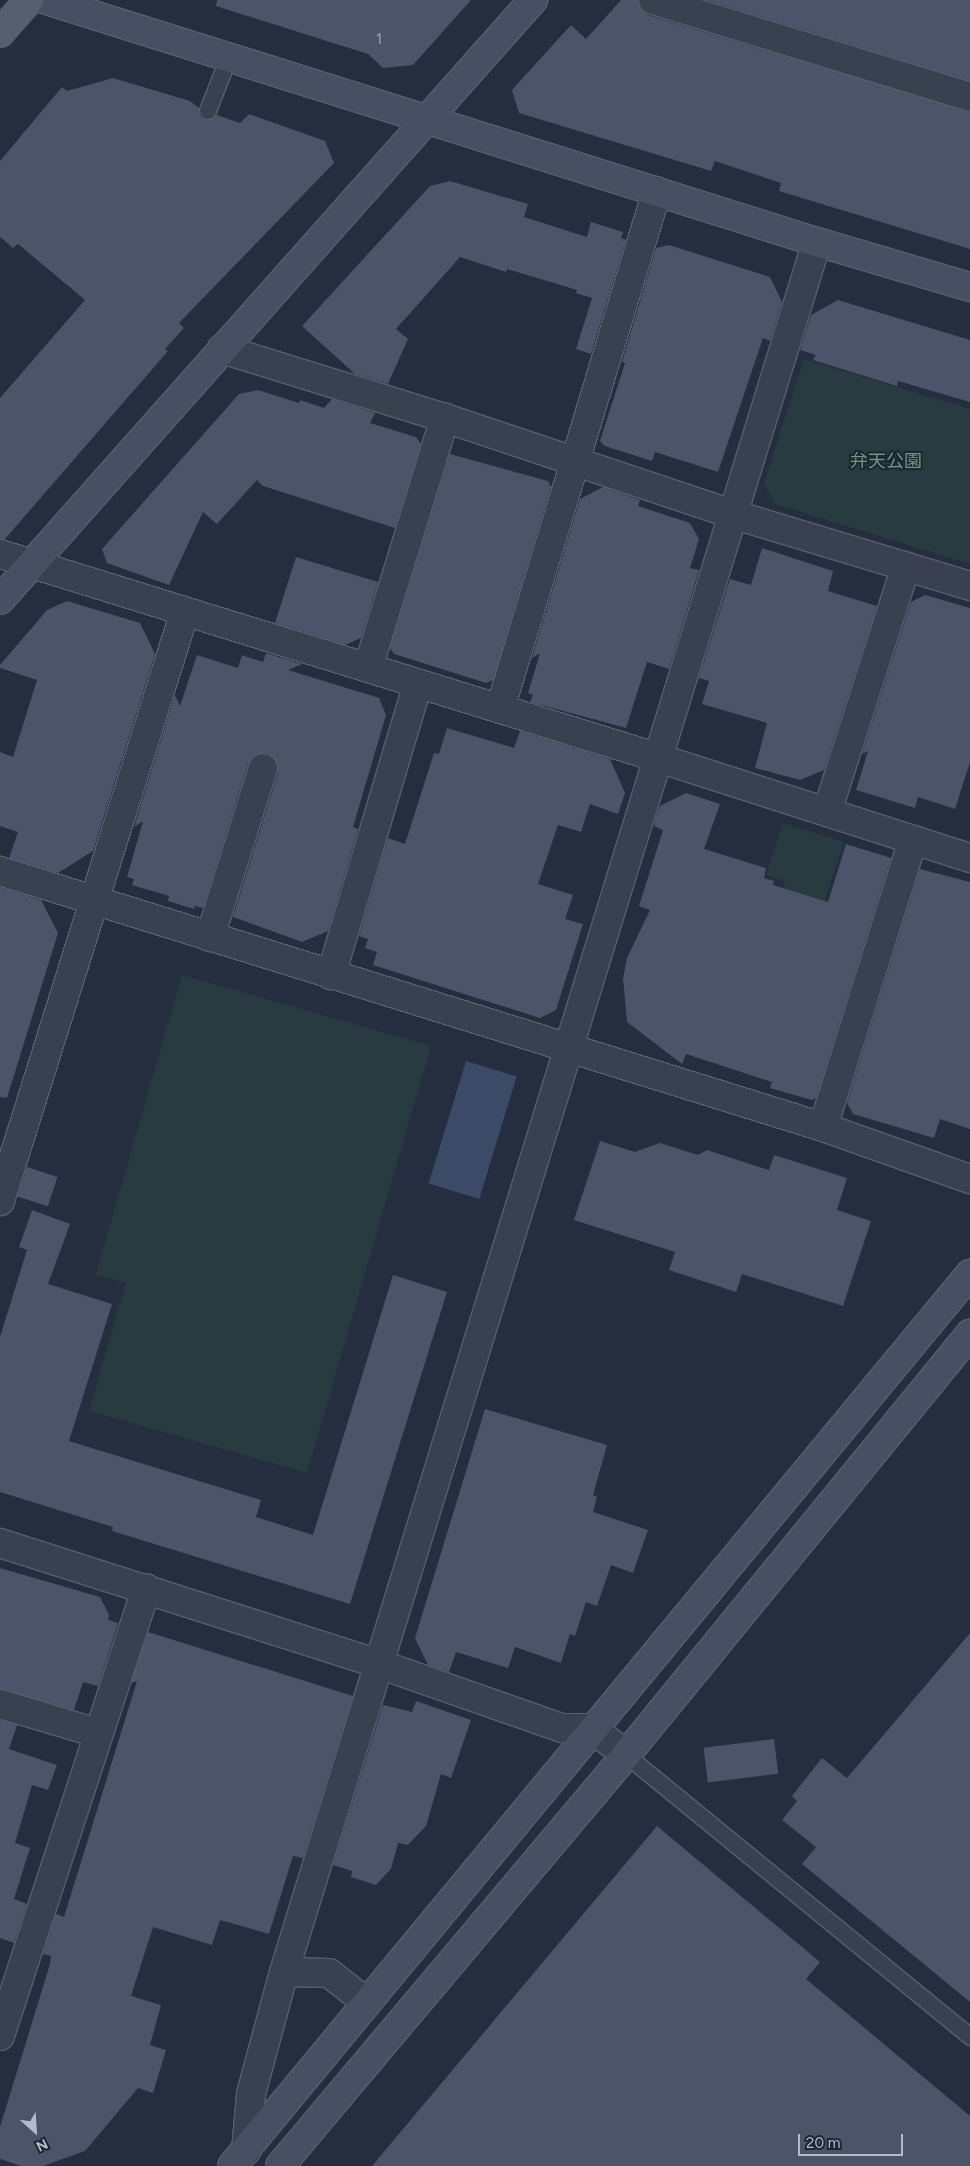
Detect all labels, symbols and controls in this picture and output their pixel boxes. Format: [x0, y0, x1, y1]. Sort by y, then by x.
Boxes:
house number: 1 [376, 31, 382, 49]
park label: 弁天公園 [850, 450, 922, 472]
north arrow [10, 2106, 60, 2156]
scale bar [800, 2124, 905, 2156]
text: 20 m [806, 2134, 840, 2152]
text: N [33, 2135, 50, 2155]

